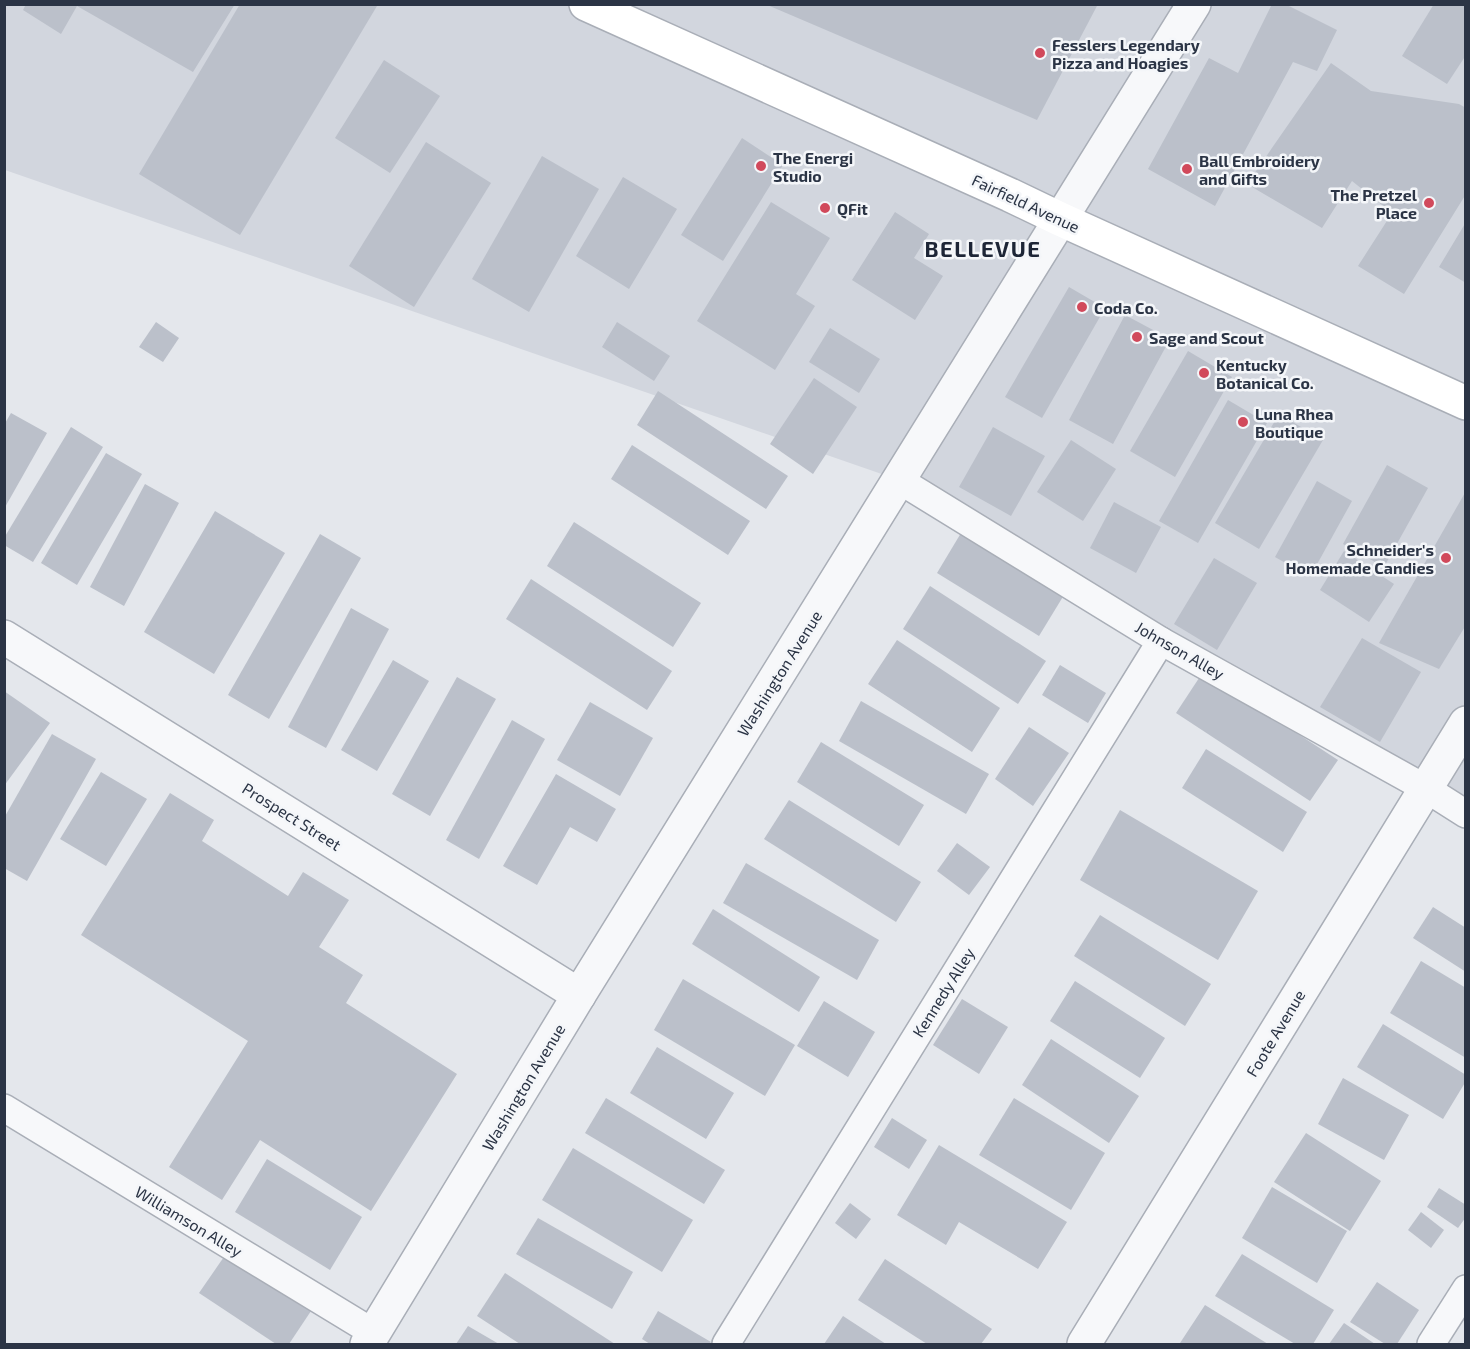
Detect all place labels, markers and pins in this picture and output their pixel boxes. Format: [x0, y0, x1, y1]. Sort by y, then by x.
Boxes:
place label: Fesslers Legendary Pizza and Hoagies [1052, 35, 1200, 72]
marker: Fesslers Legendary Pizza and Hoagies [1033, 46, 1047, 60]
place label: The Energi Studio [773, 148, 853, 185]
place label: Ball Embroidery and Gifts [1199, 151, 1320, 188]
marker: The Energi Studio [754, 159, 768, 173]
marker: Ball Embroidery and Gifts [1180, 162, 1194, 176]
place label: The Pretzel Place [1330, 185, 1418, 222]
marker: The Pretzel Place [1422, 196, 1436, 210]
place label: QFit [837, 199, 868, 219]
marker: QFit [818, 201, 832, 215]
place label: Coda Co. [1094, 298, 1158, 317]
marker: Coda Co. [1075, 300, 1089, 314]
place label: Sage and Scout [1149, 328, 1264, 347]
marker: Sage and Scout [1130, 330, 1144, 344]
place label: Kentucky Botanical Co. [1216, 355, 1314, 392]
marker: Kentucky Botanical Co. [1197, 366, 1211, 380]
place label: Luna Rhea Boutique [1255, 404, 1333, 441]
marker: Luna Rhea Boutique [1236, 415, 1250, 429]
place label: Schneider's Homemade Candies [1286, 540, 1434, 577]
marker: Schneider's Homemade Candies [1439, 551, 1453, 565]

